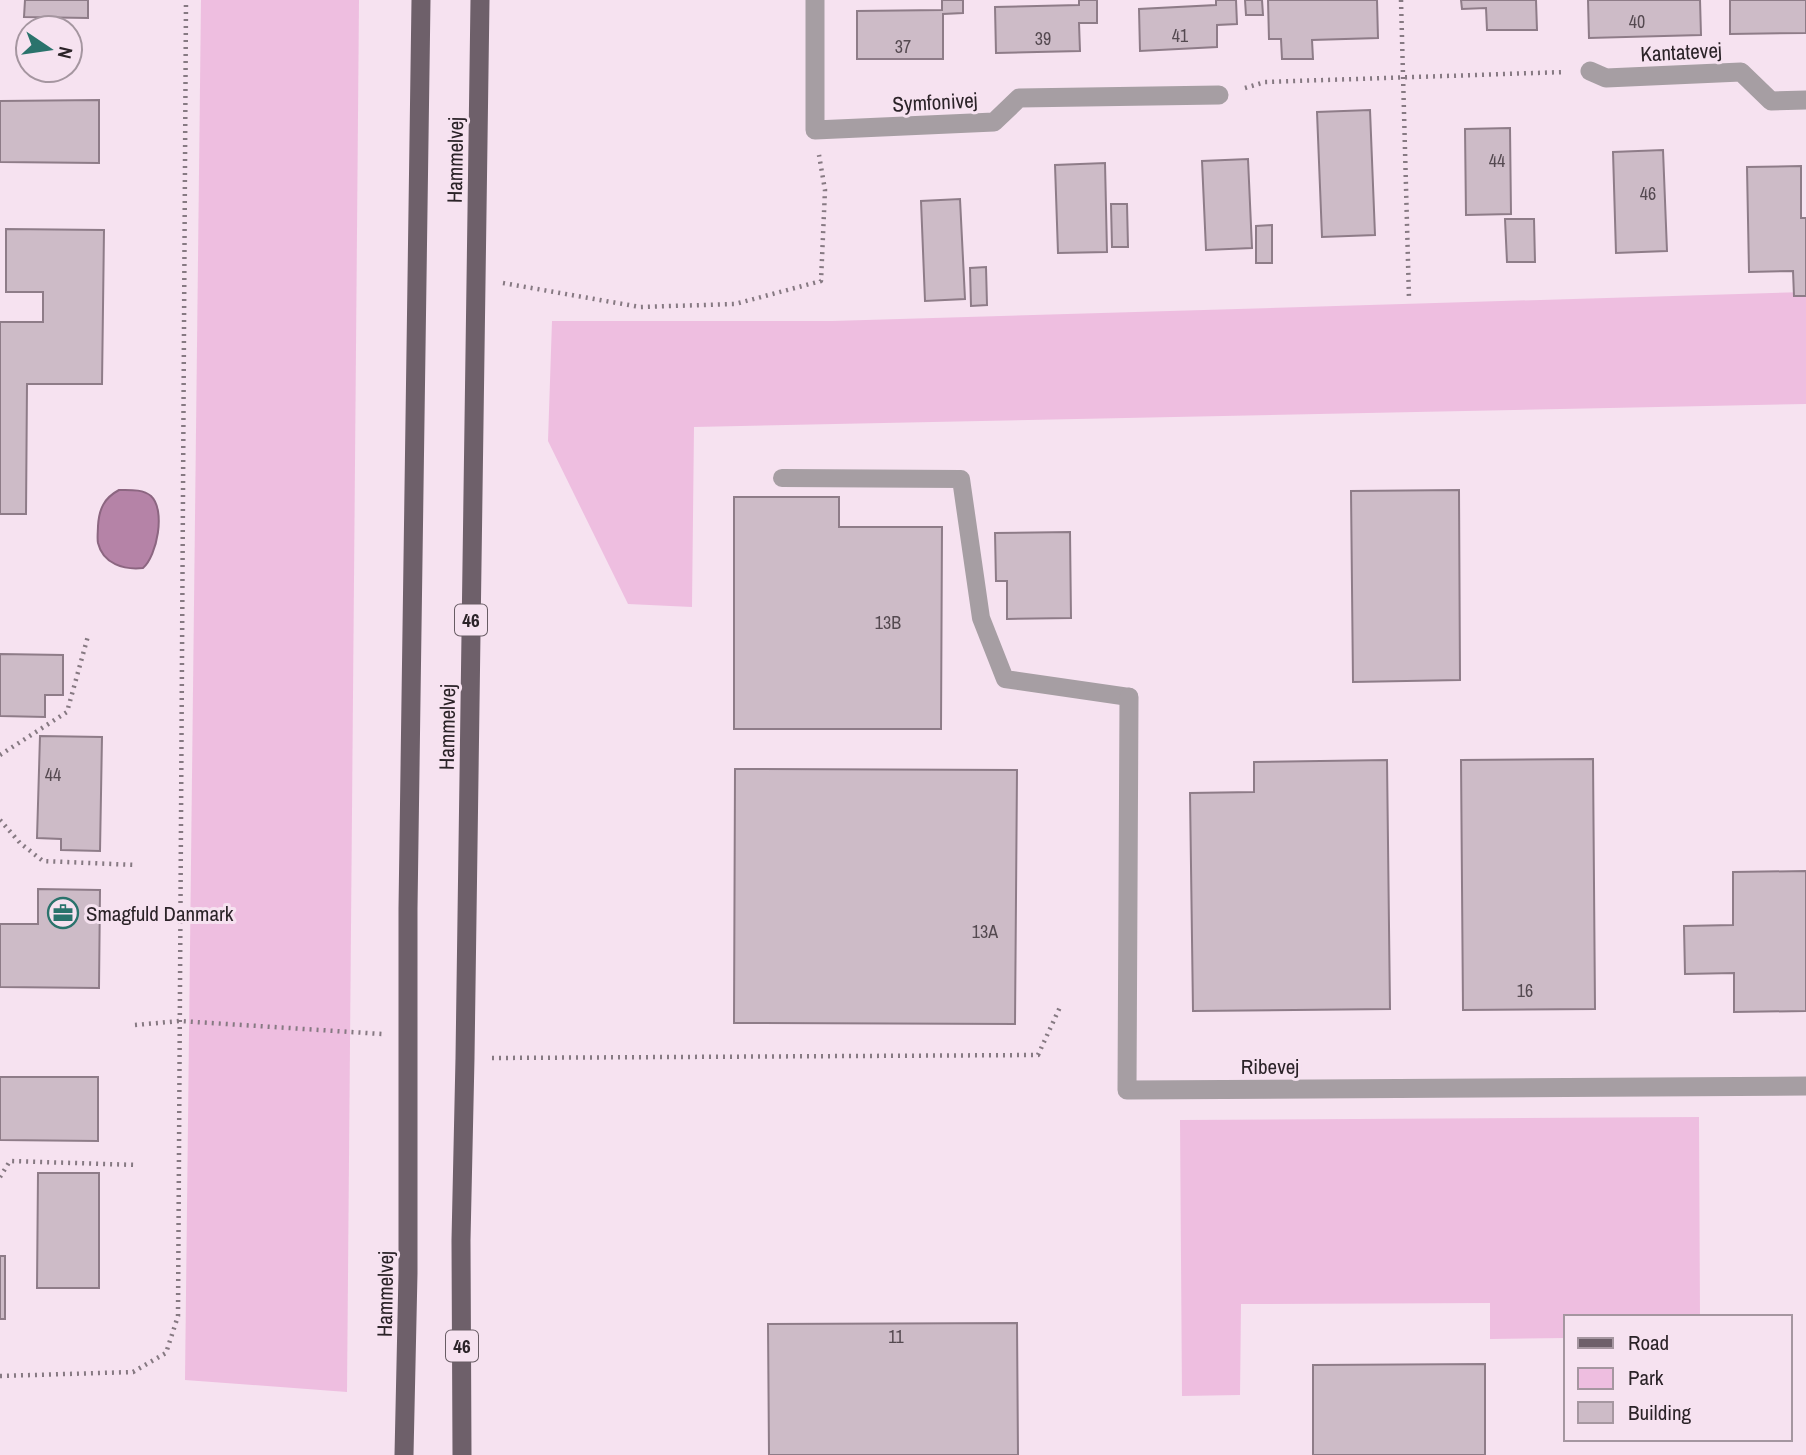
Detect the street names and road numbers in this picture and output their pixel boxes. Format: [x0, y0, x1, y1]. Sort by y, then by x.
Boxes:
street label: Kantatevej [1640, 35, 1722, 69]
street label: Symfonivej [892, 85, 978, 119]
street label: Hammelvej [440, 117, 470, 203]
road number: 46 [455, 604, 487, 636]
street label: Hammelvej [432, 684, 462, 770]
street label: Ribevej [1241, 1052, 1299, 1081]
street label: Hammelvej [370, 1251, 400, 1337]
road number: 46 [446, 1330, 478, 1362]

